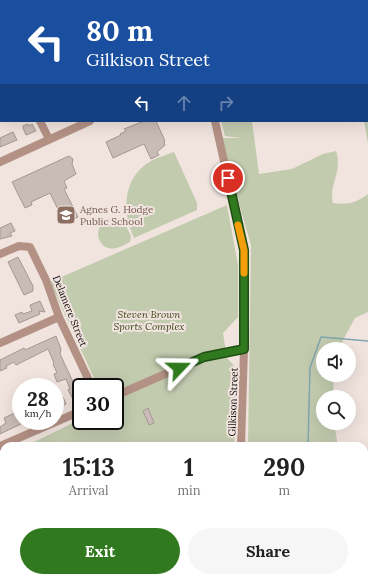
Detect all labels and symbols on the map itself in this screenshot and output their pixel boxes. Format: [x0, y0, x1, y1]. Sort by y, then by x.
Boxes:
pin [211, 161, 245, 195]
place label: Agnes G. Hodge Public School [79, 203, 154, 228]
school or university icon: Agnes G. Hodge Public School [55, 204, 77, 226]
street label: Delamere Street [50, 273, 90, 349]
park label: Steven Brown Sports Complex [113, 308, 185, 333]
position arrow [158, 347, 200, 389]
street label: Gilkison Street [225, 367, 241, 437]
speed limit sign: 30 [72, 378, 124, 430]

